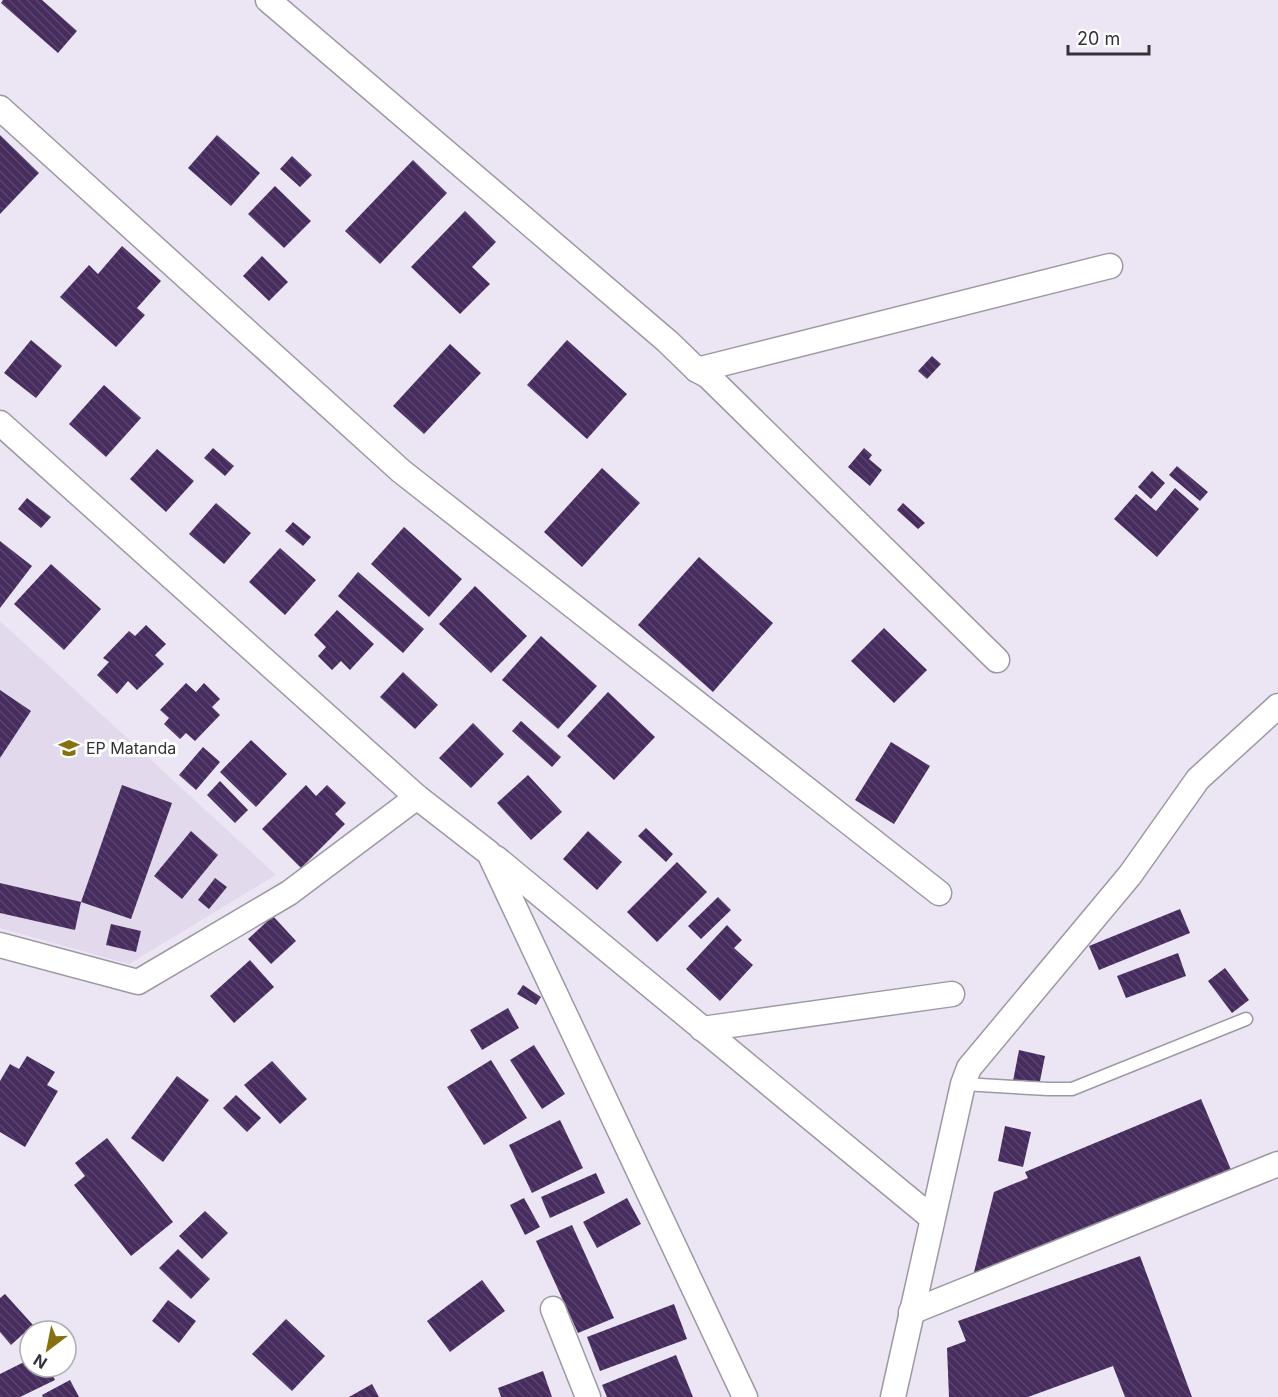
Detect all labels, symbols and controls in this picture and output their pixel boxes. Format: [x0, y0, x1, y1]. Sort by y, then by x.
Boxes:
scale bar [1068, 18, 1149, 56]
text: 20 m [1077, 28, 1120, 49]
school or university icon: EP Matanda [57, 736, 81, 760]
place label: EP Matanda [86, 738, 176, 758]
north arrow [18, 1319, 78, 1379]
text: N [30, 1350, 51, 1373]

